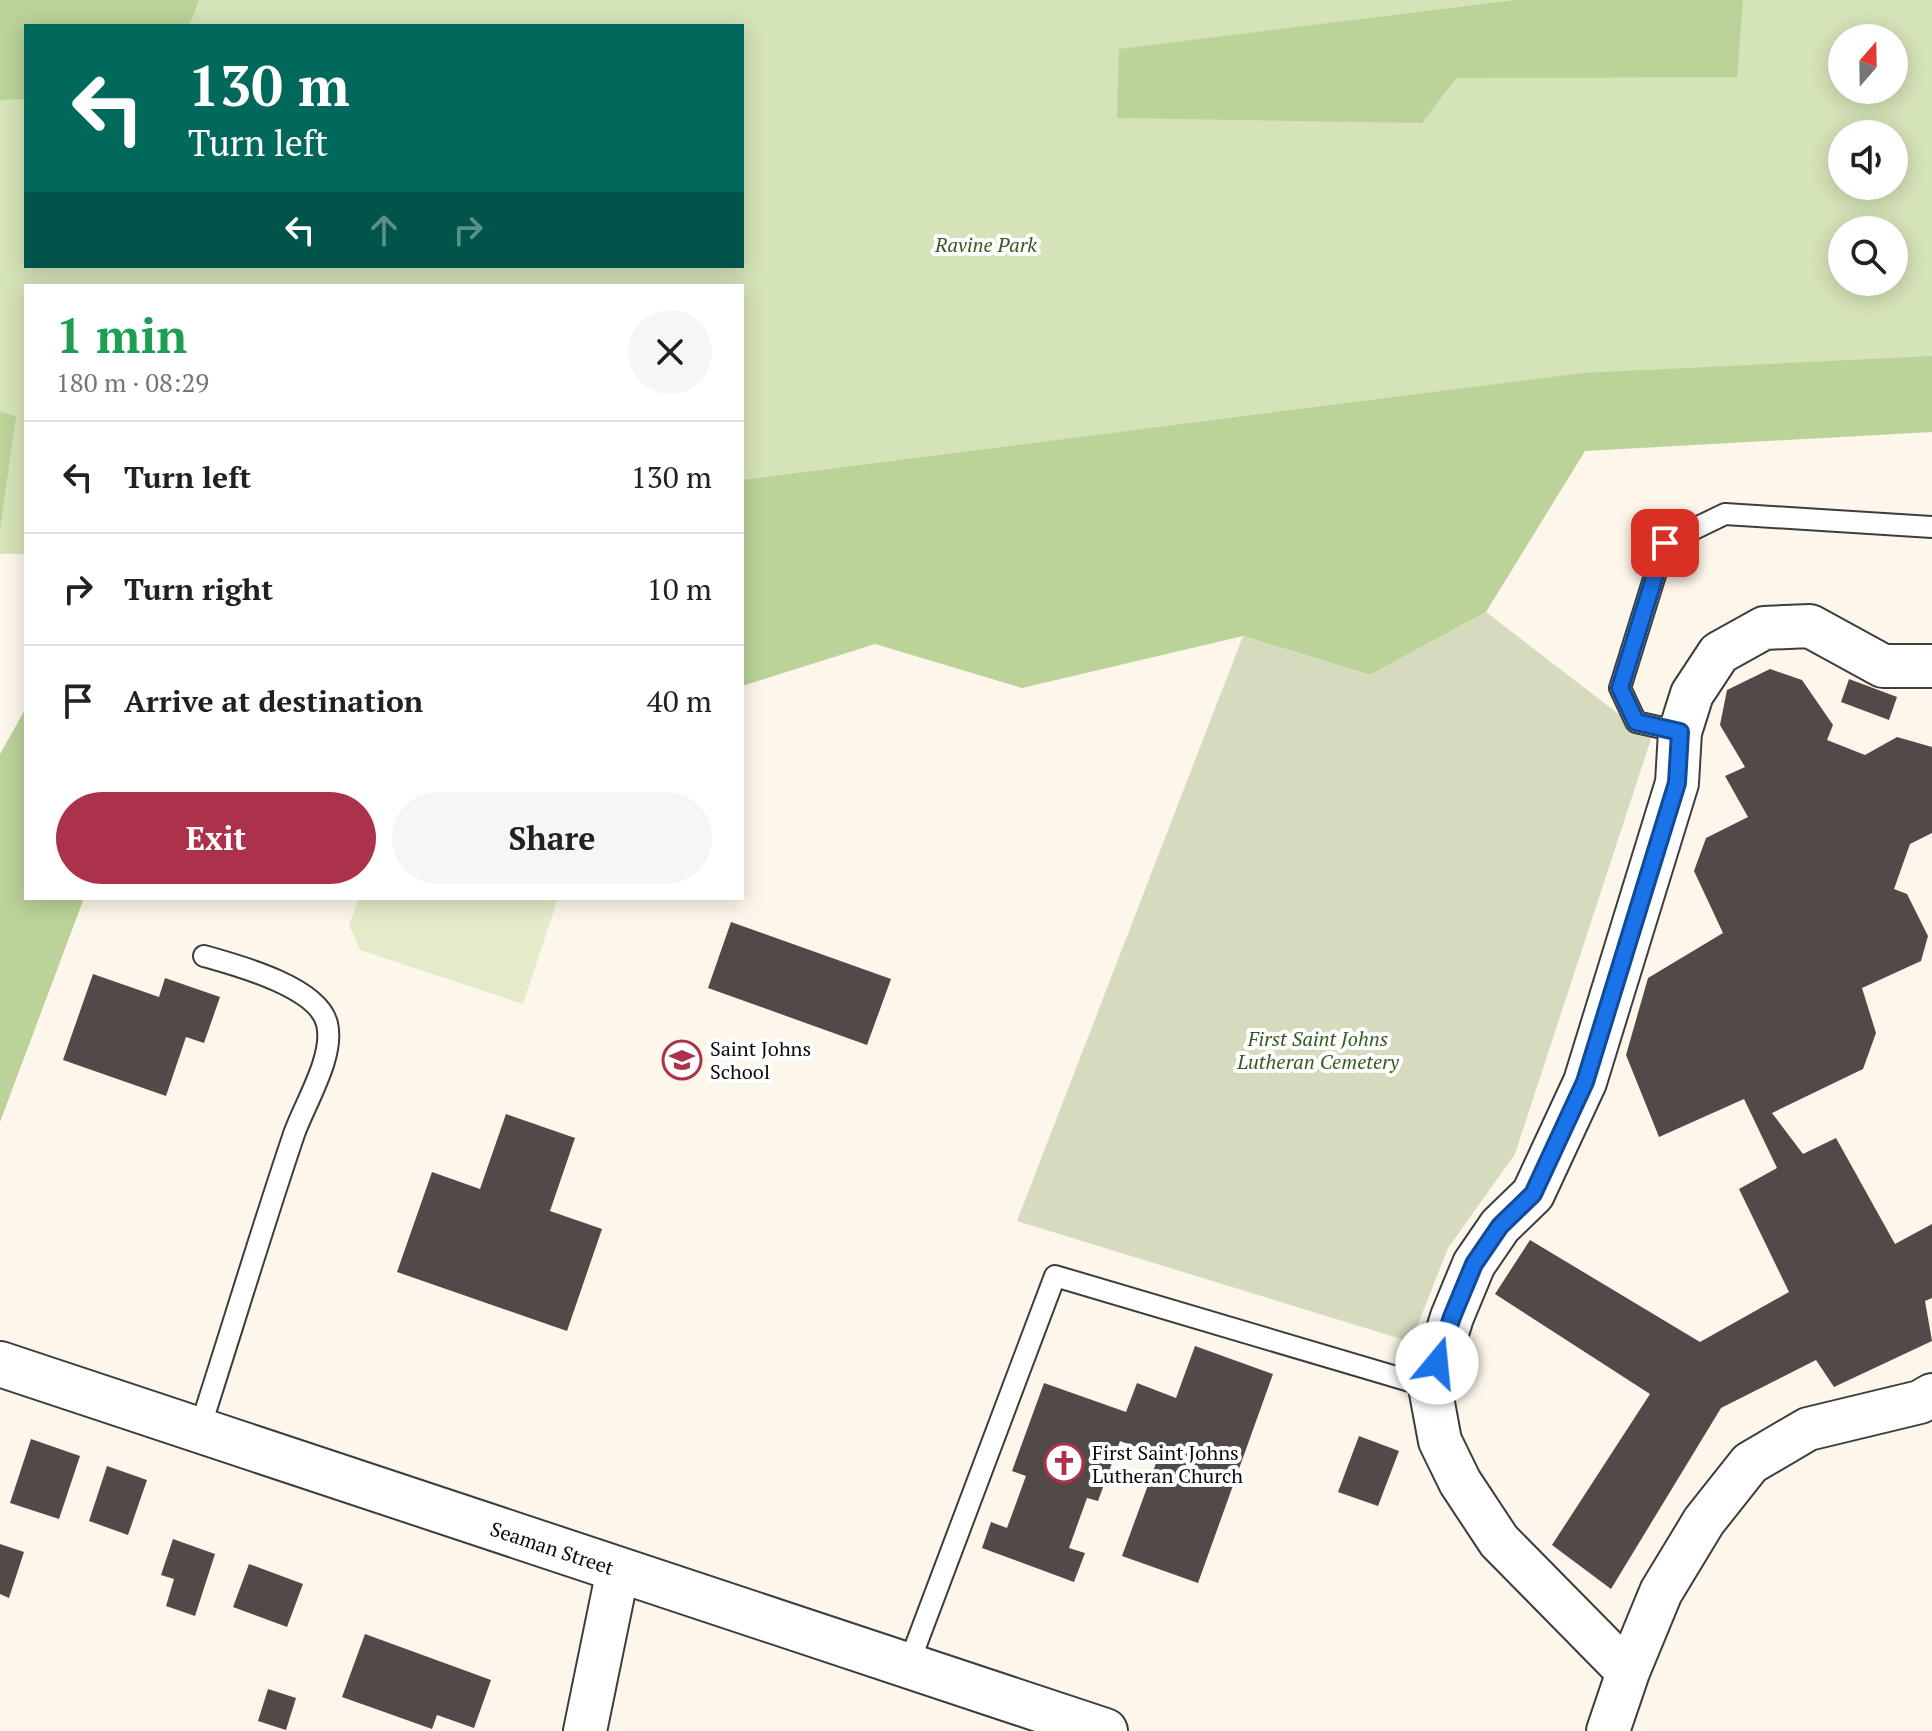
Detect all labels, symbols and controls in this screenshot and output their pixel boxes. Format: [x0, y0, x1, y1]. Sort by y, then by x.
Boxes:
north arrow [1828, 24, 1908, 104]
map controls [1828, 24, 1908, 296]
text: 130 m [188, 48, 350, 122]
icon: left [56, 56, 160, 160]
text: Turn left [188, 119, 328, 166]
button: sound [1828, 120, 1908, 200]
icon: left [278, 208, 322, 252]
icon: ahead [362, 208, 406, 252]
icon: right [446, 208, 490, 252]
button: search [1828, 216, 1908, 296]
park label: Ravine Park [934, 231, 1037, 258]
text: 1 min [56, 303, 187, 367]
button: close [628, 310, 712, 394]
text: 180 m · 08:29 [56, 365, 209, 399]
icon: left [56, 455, 100, 499]
text: Turn left [124, 457, 251, 497]
text: 130 m [631, 457, 712, 497]
pin [1631, 509, 1699, 577]
icon: arrive [1643, 521, 1687, 565]
icon: right [56, 567, 100, 611]
text: Turn right [124, 569, 273, 609]
text: 10 m [647, 569, 712, 609]
icon: arrive [56, 679, 100, 723]
text: Arrive at destination [124, 681, 423, 721]
text: 40 m [647, 681, 712, 721]
button: Exit [56, 792, 376, 884]
button: Share [392, 792, 712, 884]
park label: First Saint Johns Lutheran Cemetery [1236, 1025, 1400, 1075]
place label: Saint Johns School [710, 1035, 811, 1085]
school or university icon: Saint Johns School [661, 1039, 703, 1081]
position arrow [1395, 1321, 1479, 1405]
place label: First Saint Johns Lutheran Church [1092, 1439, 1243, 1489]
church icon: First Saint Johns Lutheran Church [1043, 1442, 1085, 1484]
street label: Seaman Street [487, 1514, 618, 1581]

